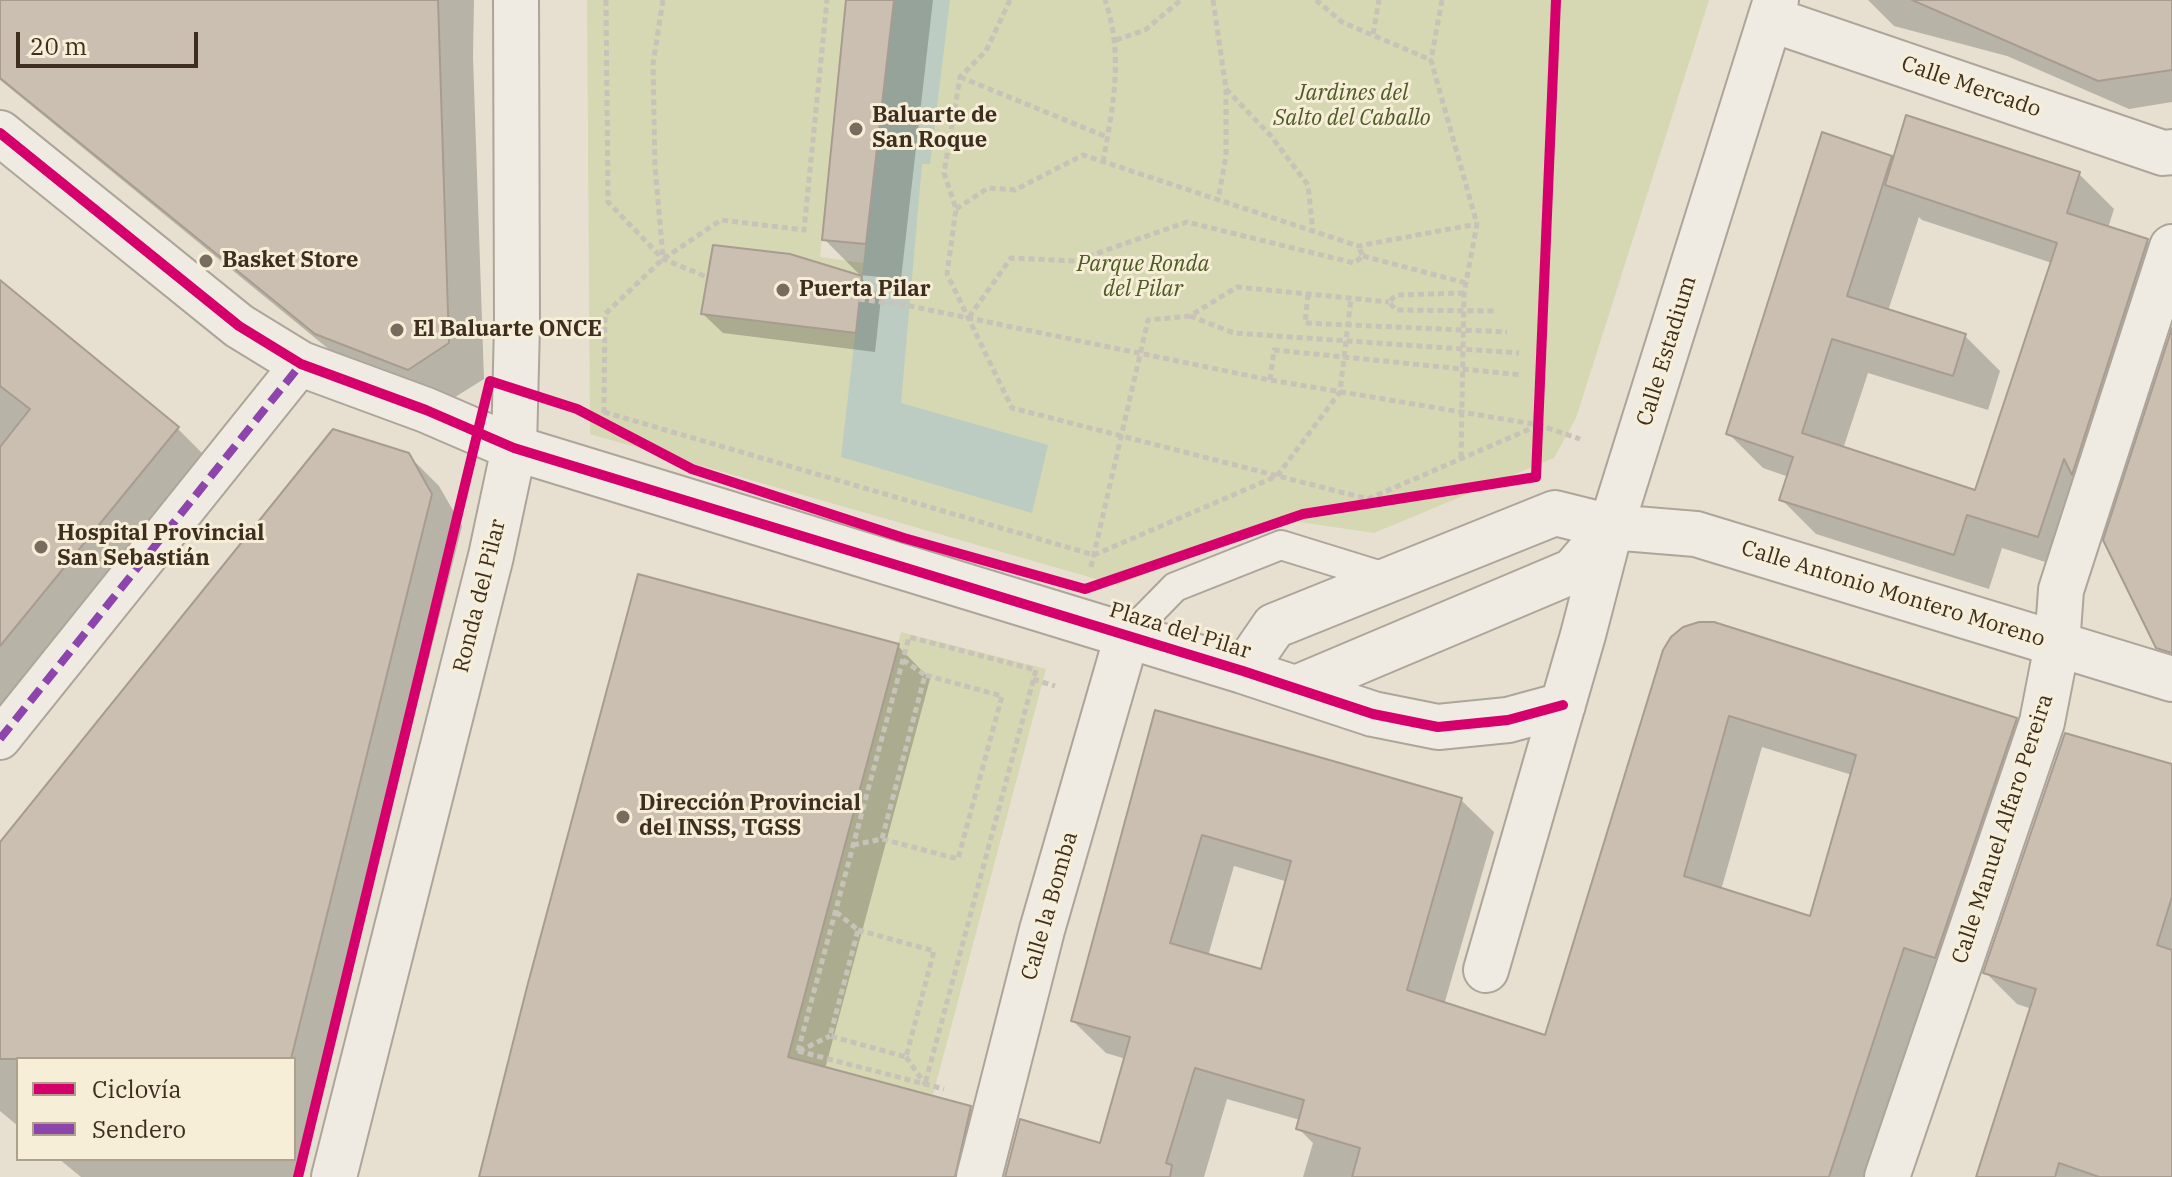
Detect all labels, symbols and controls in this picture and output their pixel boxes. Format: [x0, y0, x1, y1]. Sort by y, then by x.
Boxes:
scale bar [20, 16, 202, 66]
text: 20 m [30, 30, 87, 62]
street label: Calle Mercado [1898, 51, 2044, 123]
park label: Jardines del Salto del Caballo [1273, 81, 1431, 132]
place label: Baluarte de San Roque [872, 103, 997, 154]
marker: Baluarte de San Roque [847, 120, 865, 138]
place label: Basket Store [222, 248, 358, 274]
marker: Basket Store [197, 252, 215, 270]
park label: Parque Ronda del Pilar [1077, 252, 1209, 304]
street label: Calle Estadium [1632, 273, 1702, 429]
place label: Puerta Pilar [799, 277, 931, 303]
marker: Puerta Pilar [774, 281, 792, 299]
place label: El Baluarte ONCE [413, 317, 602, 343]
marker: El Baluarte ONCE [388, 321, 406, 339]
street label: Ronda del Pilar [448, 516, 512, 676]
place label: Hospital Provincial San Sebastián [57, 521, 264, 572]
street label: Calle Antonio Montero Moreno [1738, 535, 2048, 653]
marker: Hospital Provincial San Sebastián [32, 538, 50, 556]
street label: Plaza del Pilar [1106, 597, 1254, 665]
street label: Calle Manuel Alfaro Pereira [1947, 691, 2059, 967]
place label: Dirección Provincial del INSS, TGSS [639, 791, 861, 842]
marker: Dirección Provincial del INSS, TGSS [614, 808, 632, 826]
street label: Calle la Bomba [1016, 829, 1084, 983]
legend [16, 1057, 296, 1161]
text: Ciclovía [92, 1073, 182, 1105]
text: Sendero [92, 1113, 186, 1145]

